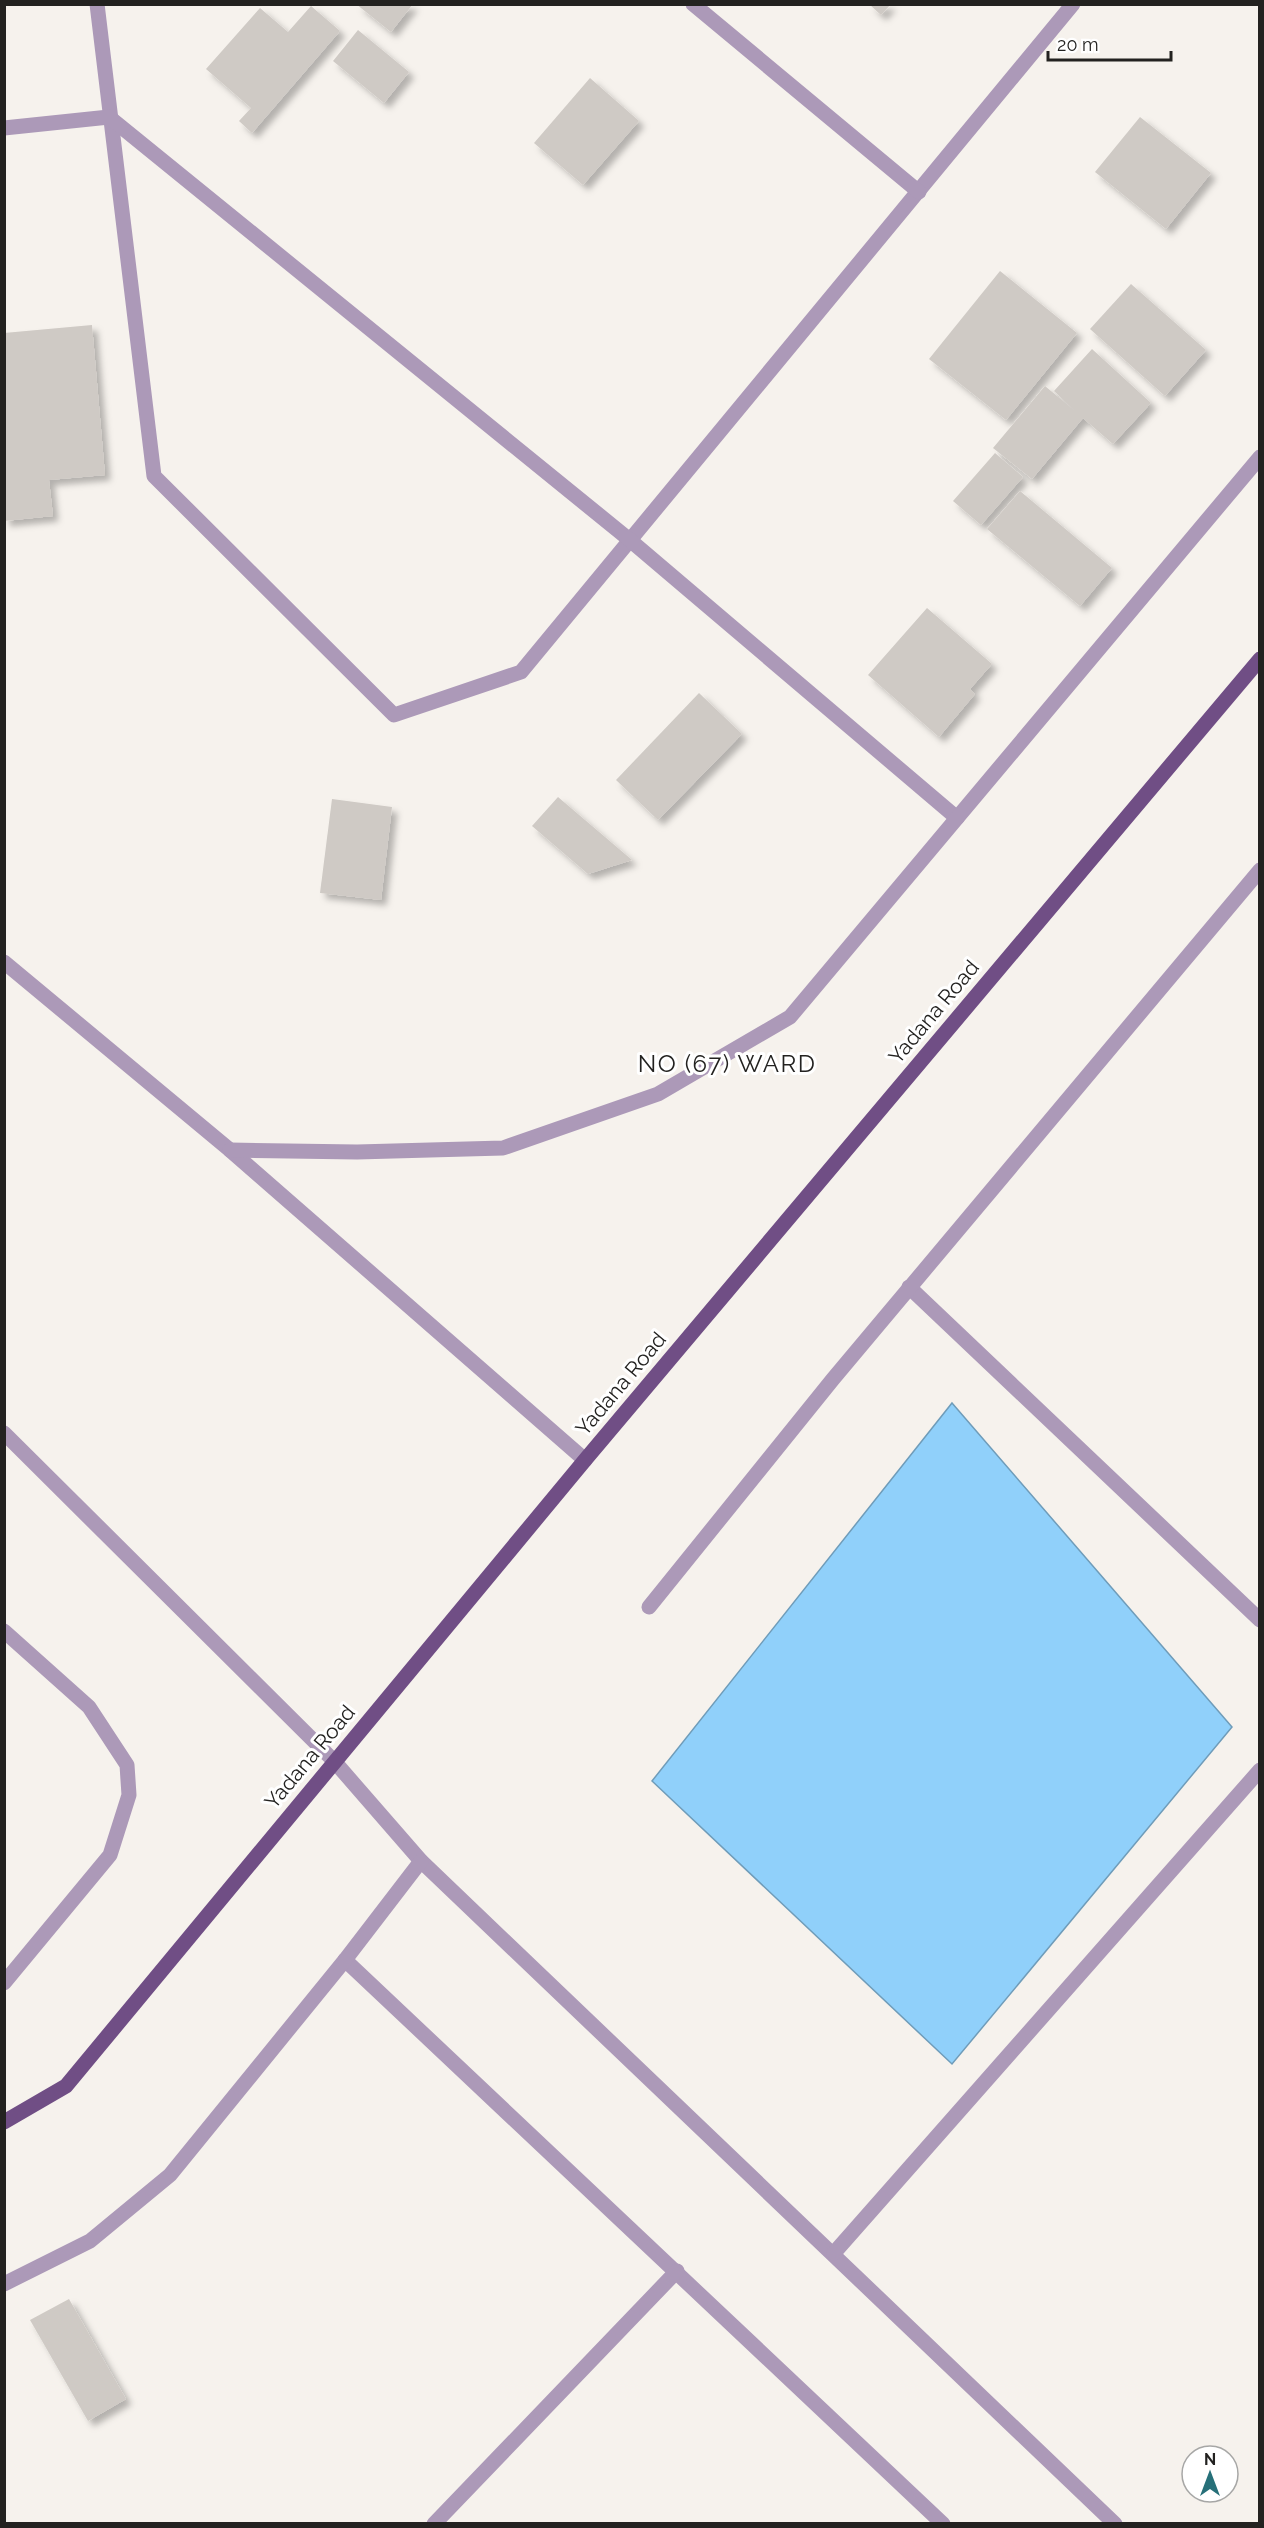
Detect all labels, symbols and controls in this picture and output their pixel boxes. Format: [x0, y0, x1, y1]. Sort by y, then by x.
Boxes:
scale bar [1048, 24, 1171, 62]
text: 20 m [1057, 34, 1099, 55]
street label: Yadana Road [883, 955, 984, 1068]
district label: NO (67) WARD [638, 1049, 816, 1078]
street label: Yadana Road [570, 1327, 671, 1440]
street label: Yadana Road [259, 1700, 360, 1813]
north arrow [1180, 2444, 1240, 2504]
text: N [1204, 2450, 1216, 2469]

